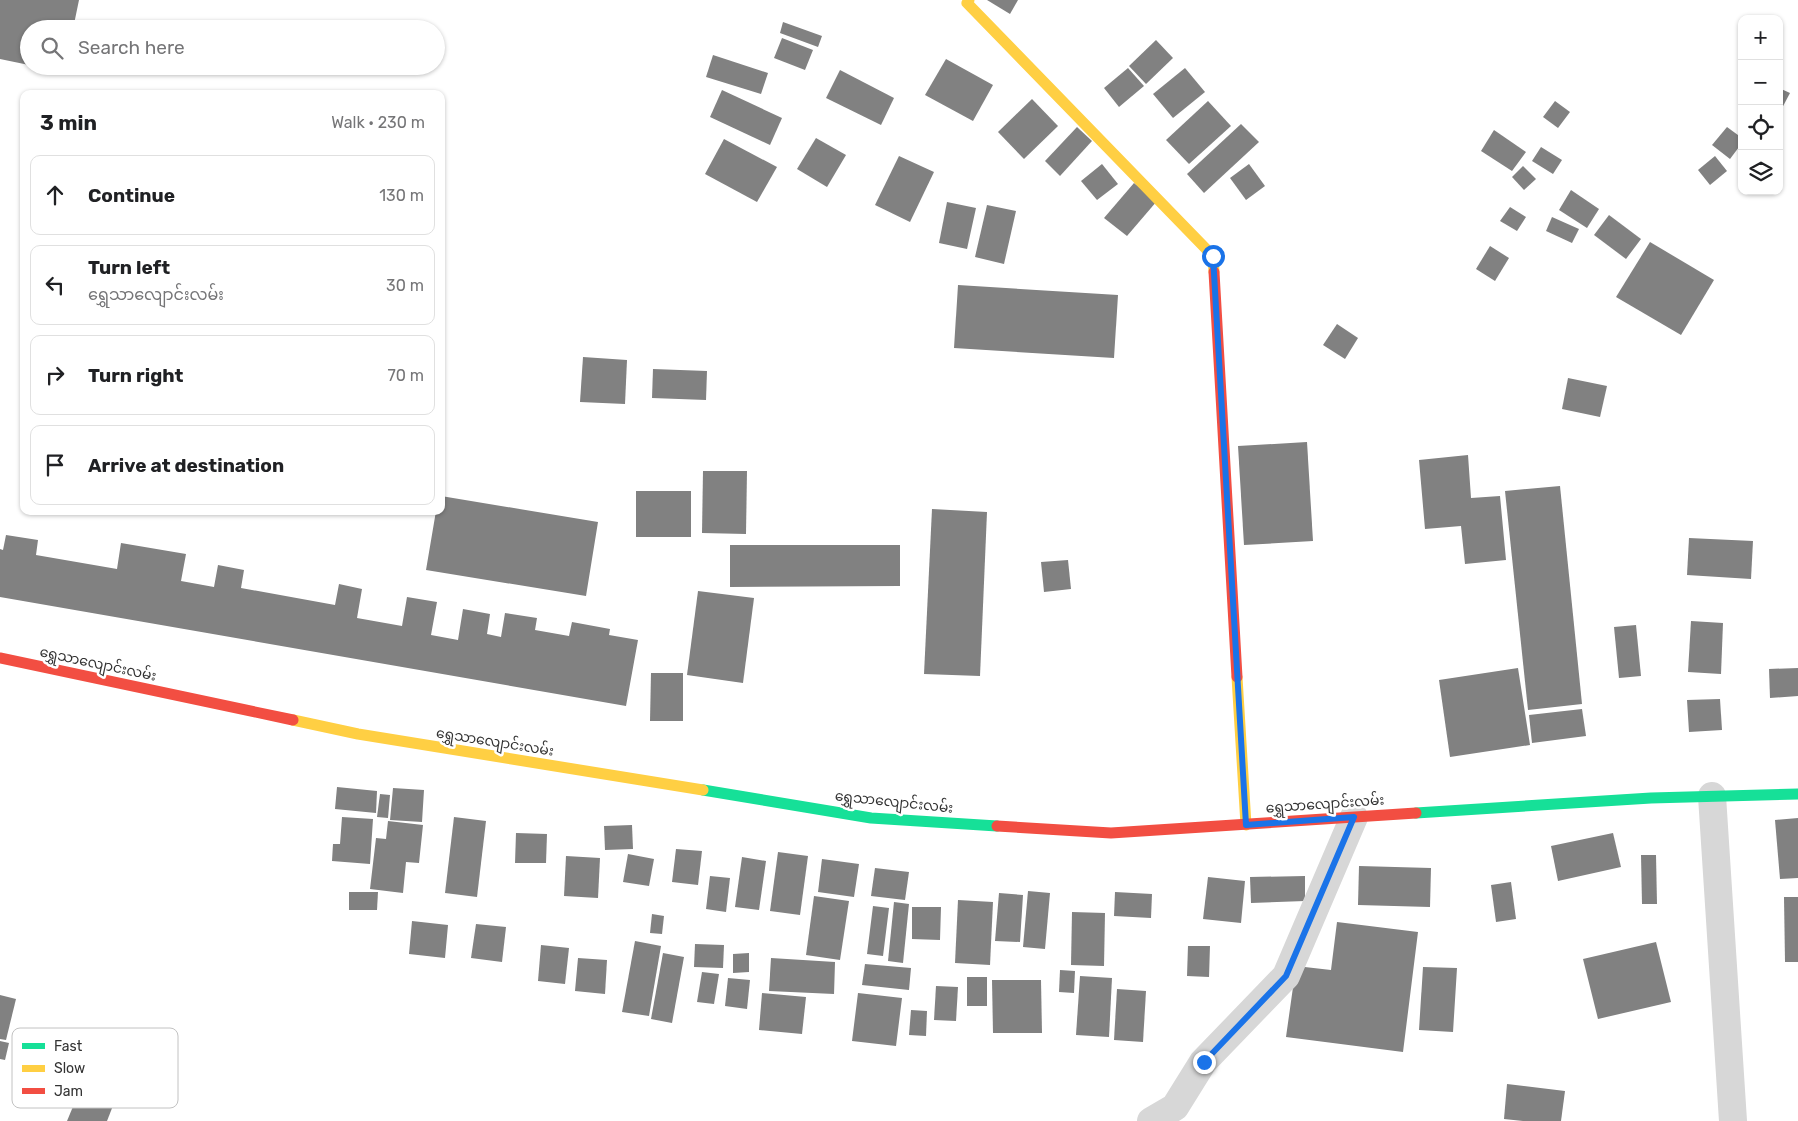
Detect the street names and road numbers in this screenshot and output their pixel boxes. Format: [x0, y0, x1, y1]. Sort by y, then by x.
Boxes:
street label: ရွှေသာလျောင်းလမ်း [37, 641, 158, 688]
street label: ရွှေသာလျောင်းလမ်း [435, 722, 555, 763]
street label: ရွှေသာလျောင်းလမ်း [834, 785, 954, 820]
street label: ရွှေသာလျောင်းလမ်း [1265, 789, 1385, 820]

